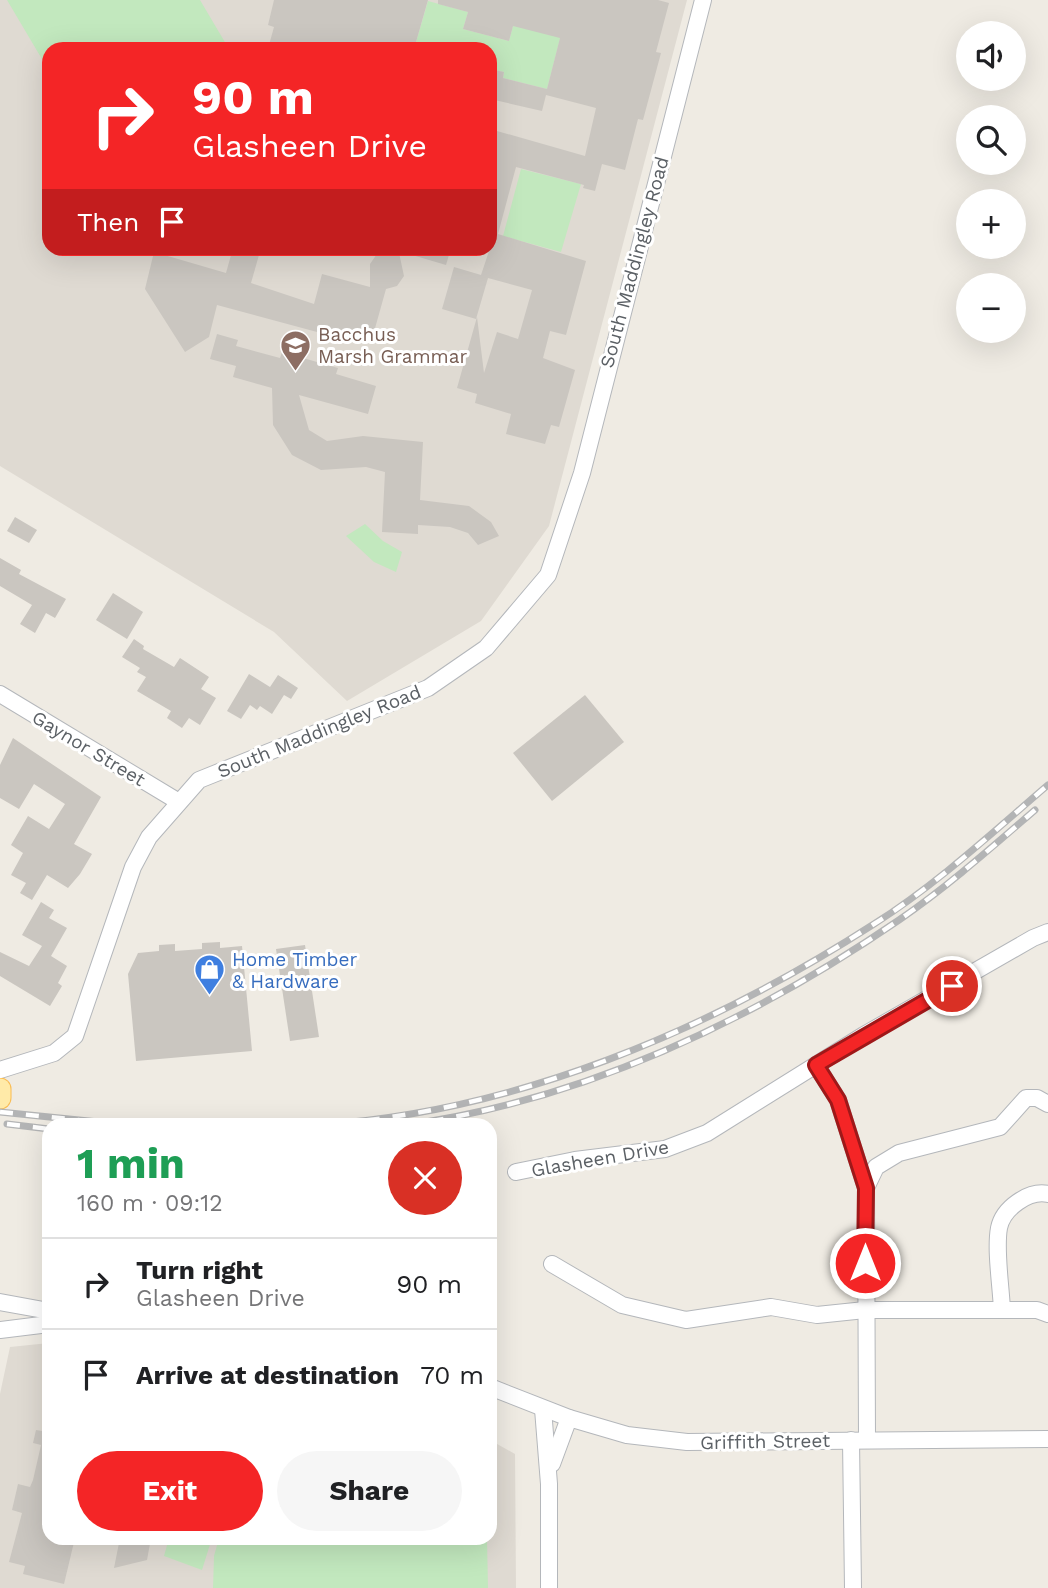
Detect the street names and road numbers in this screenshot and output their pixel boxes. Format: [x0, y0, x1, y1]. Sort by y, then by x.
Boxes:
street label: South Maddingley Road [595, 154, 674, 370]
street label: South Maddingley Road [214, 680, 424, 783]
street label: Gaynor Street [28, 706, 150, 791]
street label: Glasheen Drive [529, 1135, 671, 1182]
street label: Griffith Street [700, 1429, 830, 1454]

